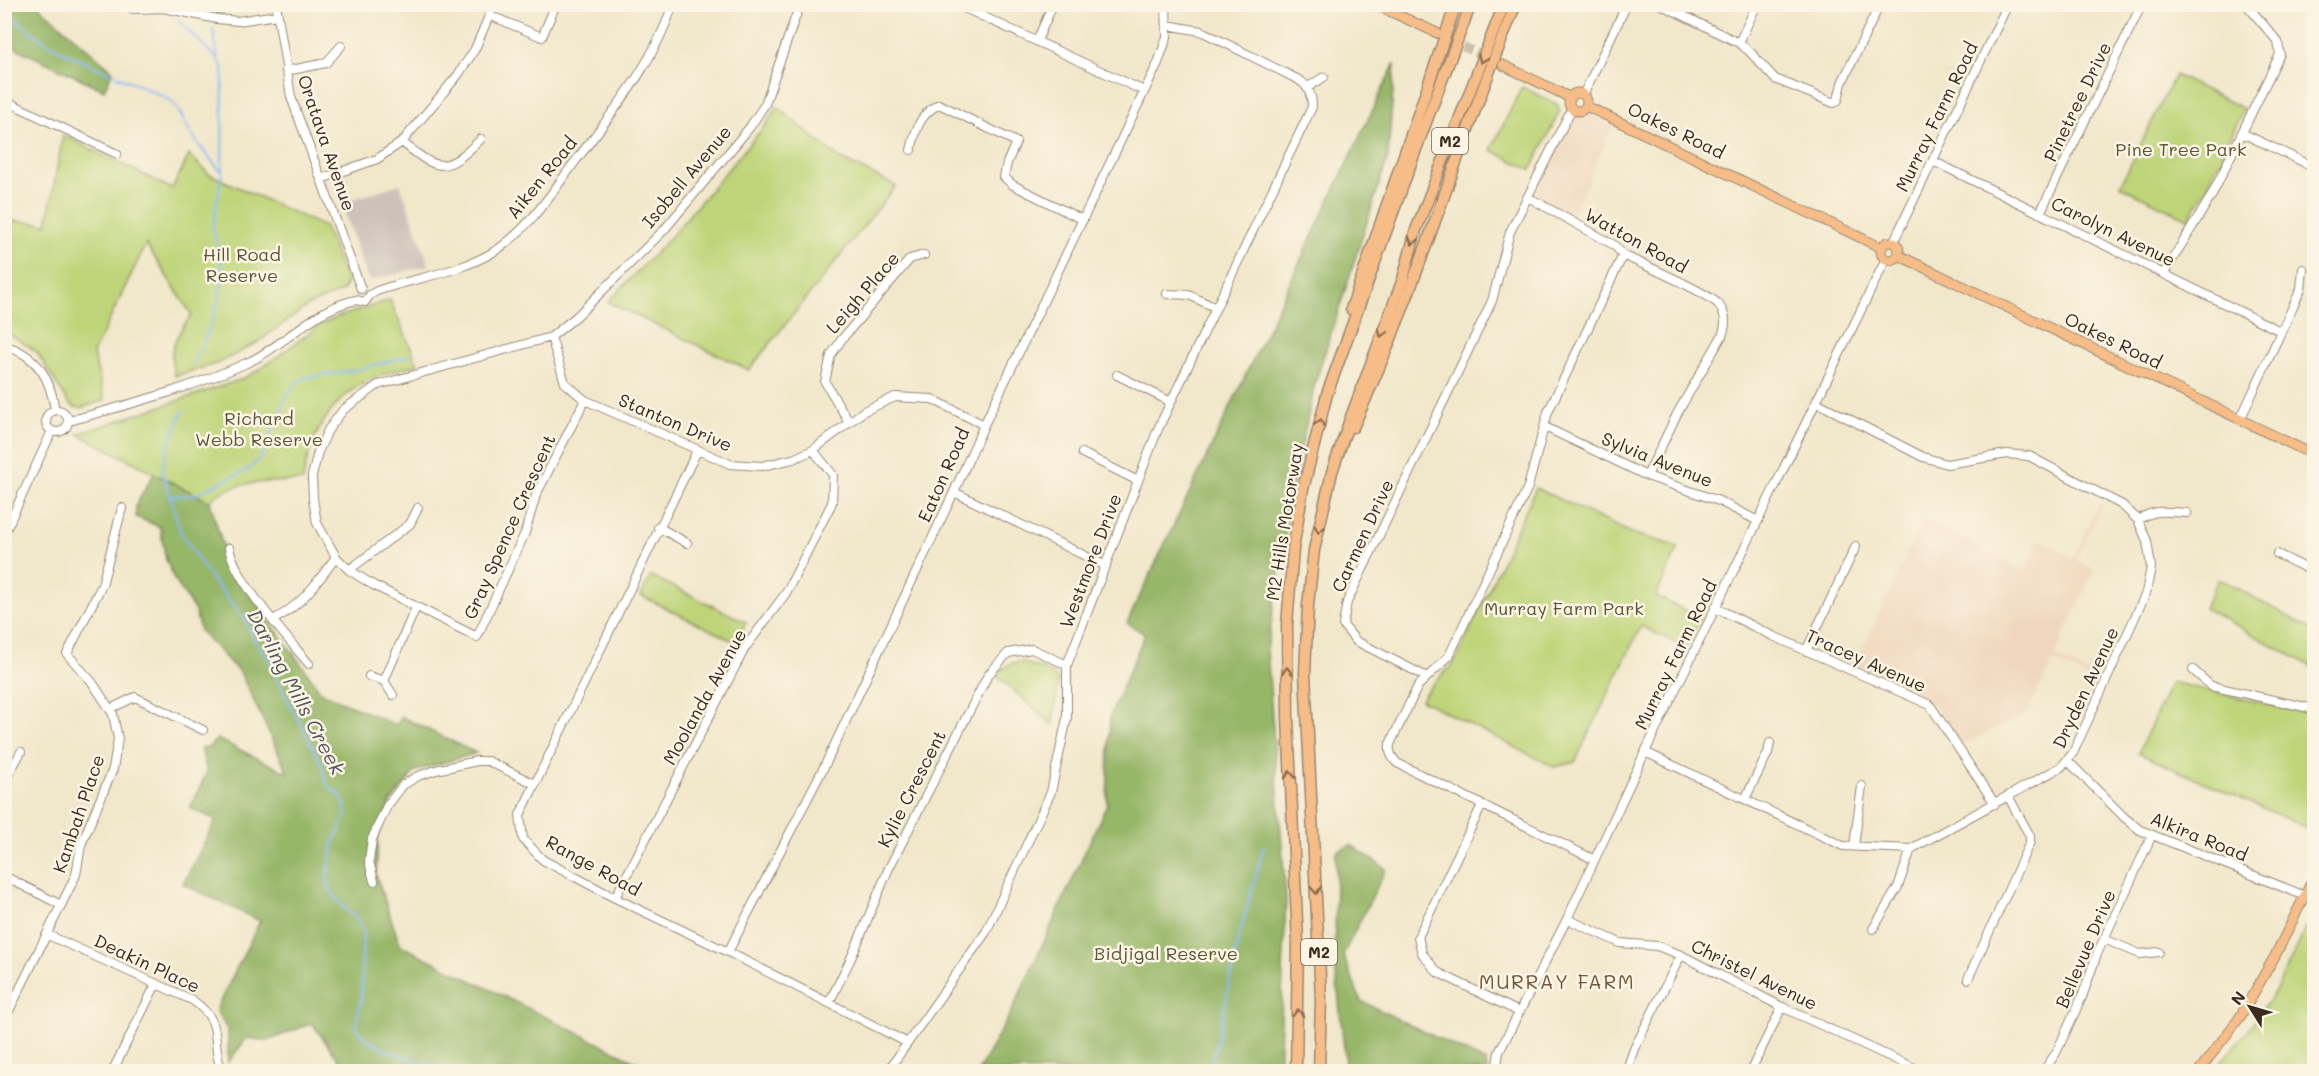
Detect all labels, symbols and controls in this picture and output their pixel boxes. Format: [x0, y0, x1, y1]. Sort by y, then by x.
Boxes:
street label: Murray Farm Road [1889, 38, 1983, 195]
street label: Pinetree Drive [2038, 38, 2116, 165]
one-way arrow [1477, 52, 1489, 63]
street label: Oratava Avenue [292, 71, 361, 214]
street label: Oakes Road [1624, 96, 1729, 164]
street label: Isobell Avenue [636, 120, 736, 233]
road number: M2 [1432, 128, 1468, 154]
street label: Aiken Road [501, 131, 582, 223]
park label: Pine Tree Park [2115, 137, 2247, 161]
street label: Carolyn Avenue [2047, 191, 2180, 272]
street label: Watton Road [1581, 202, 1692, 278]
one-way arrow [1408, 235, 1420, 246]
park label: Hill Road Reserve [203, 242, 281, 287]
street label: Leigh Place [820, 246, 904, 338]
street label: Oakes Road [2061, 306, 2166, 374]
one-way arrow [1376, 328, 1389, 338]
street label: Stanton Drive [615, 387, 736, 457]
park label: Richard Webb Reserve [195, 406, 323, 451]
one-way arrow [1312, 418, 1325, 428]
street label: Eaton Road [912, 424, 975, 525]
street label: Sylvia Avenue [1598, 426, 1717, 492]
street label: Gray Spence Crescent [457, 430, 561, 623]
street label: M2 Hills Motorway [1260, 441, 1308, 602]
street label: Carmen Drive [1325, 475, 1399, 596]
street label: Westmore Drive [1053, 490, 1127, 631]
one-way arrow [1313, 524, 1326, 534]
street label: Murray Farm Road [1628, 576, 1722, 733]
park label: Murray Farm Park [1484, 596, 1644, 620]
water label: Darling Mills Creek [242, 604, 352, 779]
street label: Tracey Avenue [1802, 623, 1930, 697]
street label: Dryden Avenue [2046, 623, 2124, 752]
street label: Moolanda Avenue [657, 624, 751, 769]
one-way arrow [1281, 667, 1293, 676]
street label: Kylie Crescent [871, 726, 951, 851]
street label: Kambah Place [47, 751, 110, 876]
one-way arrow [1284, 771, 1297, 780]
street label: Alkira Road [2147, 806, 2252, 866]
street label: Range Road [542, 829, 645, 901]
one-way arrow [1310, 886, 1322, 895]
street label: Bellevue Drive [2049, 886, 2121, 1011]
street label: Deakin Place [91, 928, 204, 998]
street label: Christel Avenue [1687, 933, 1822, 1015]
road number: M2 [1301, 939, 1337, 965]
park label: Bidjigal Reserve [1094, 941, 1238, 965]
district label: MURRAY FARM [1479, 968, 1635, 994]
north arrow [2220, 977, 2280, 1037]
text: N [2226, 986, 2250, 1009]
one-way arrow [1292, 1009, 1304, 1018]

